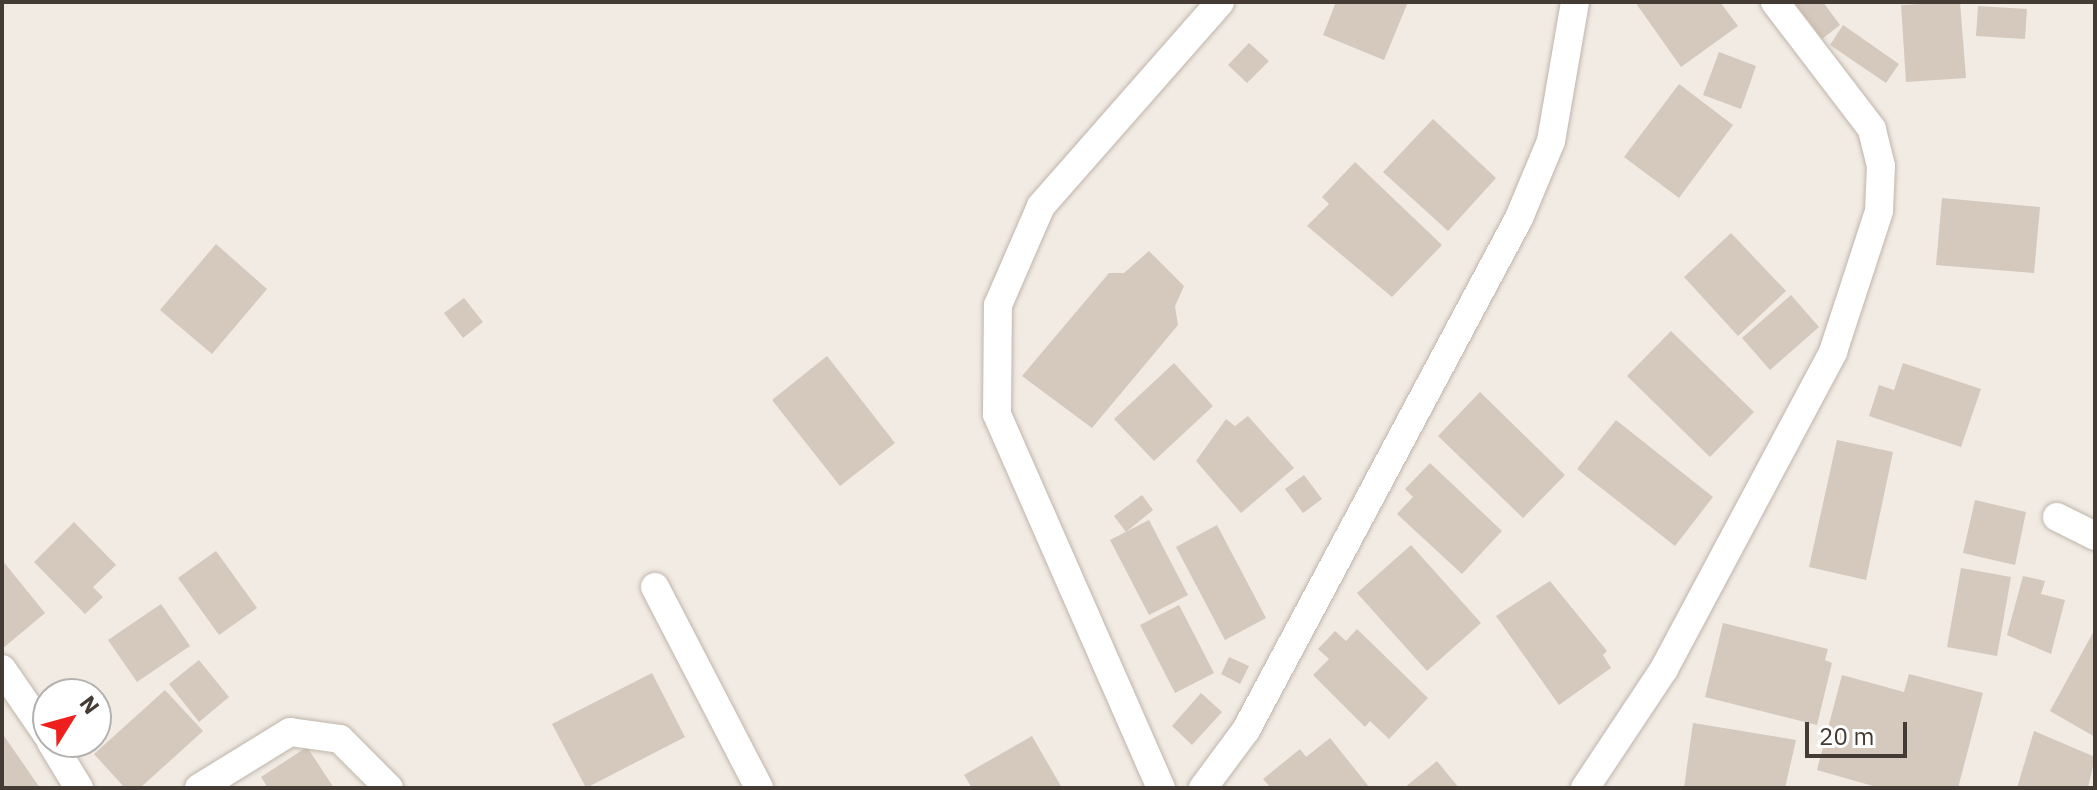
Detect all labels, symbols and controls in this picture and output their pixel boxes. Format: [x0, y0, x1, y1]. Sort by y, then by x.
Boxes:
north arrow [32, 678, 112, 758]
text: N [74, 689, 106, 720]
scale bar [1809, 706, 1911, 756]
text: 20 m [1819, 720, 1874, 752]

